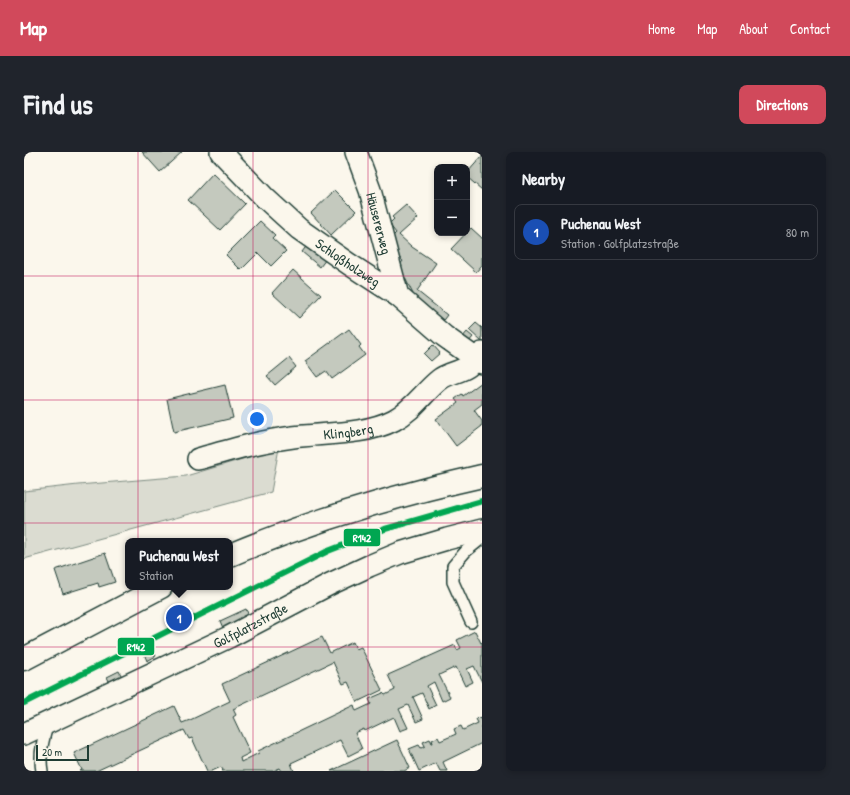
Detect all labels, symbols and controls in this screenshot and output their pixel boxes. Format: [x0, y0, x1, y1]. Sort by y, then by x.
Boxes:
text: Map [20, 15, 47, 41]
text: Home [648, 19, 675, 38]
text: Map [697, 19, 717, 38]
text: About [739, 19, 768, 38]
text: Contact [790, 19, 830, 38]
text: Find us [24, 85, 93, 123]
button: Directions [739, 85, 826, 124]
map controls [434, 164, 470, 236]
button: + [434, 164, 470, 200]
text: Nearby [522, 167, 565, 190]
street label: Häusererweg [362, 190, 397, 257]
button: − [434, 200, 470, 236]
text: Puchenau West [561, 213, 641, 234]
text: 1 [534, 223, 538, 241]
text: 80 m [786, 223, 809, 241]
street label: Schloßholzweg [312, 234, 384, 292]
text: Station · Golfplatzstraße [561, 234, 679, 252]
your location [247, 409, 267, 429]
street label: Klingberg [323, 418, 375, 443]
line badge: R142 [343, 528, 381, 547]
text: R142 [353, 531, 372, 545]
popup [125, 538, 233, 590]
text: Puchenau West [139, 545, 219, 566]
text: Station [139, 566, 173, 584]
street label: Golfplatzstraße [210, 598, 291, 652]
pin: 1 [166, 603, 192, 633]
line badge: R142 [117, 637, 155, 656]
text: R142 [127, 640, 146, 654]
scale bar [36, 743, 89, 762]
text: 20 m [42, 745, 62, 759]

